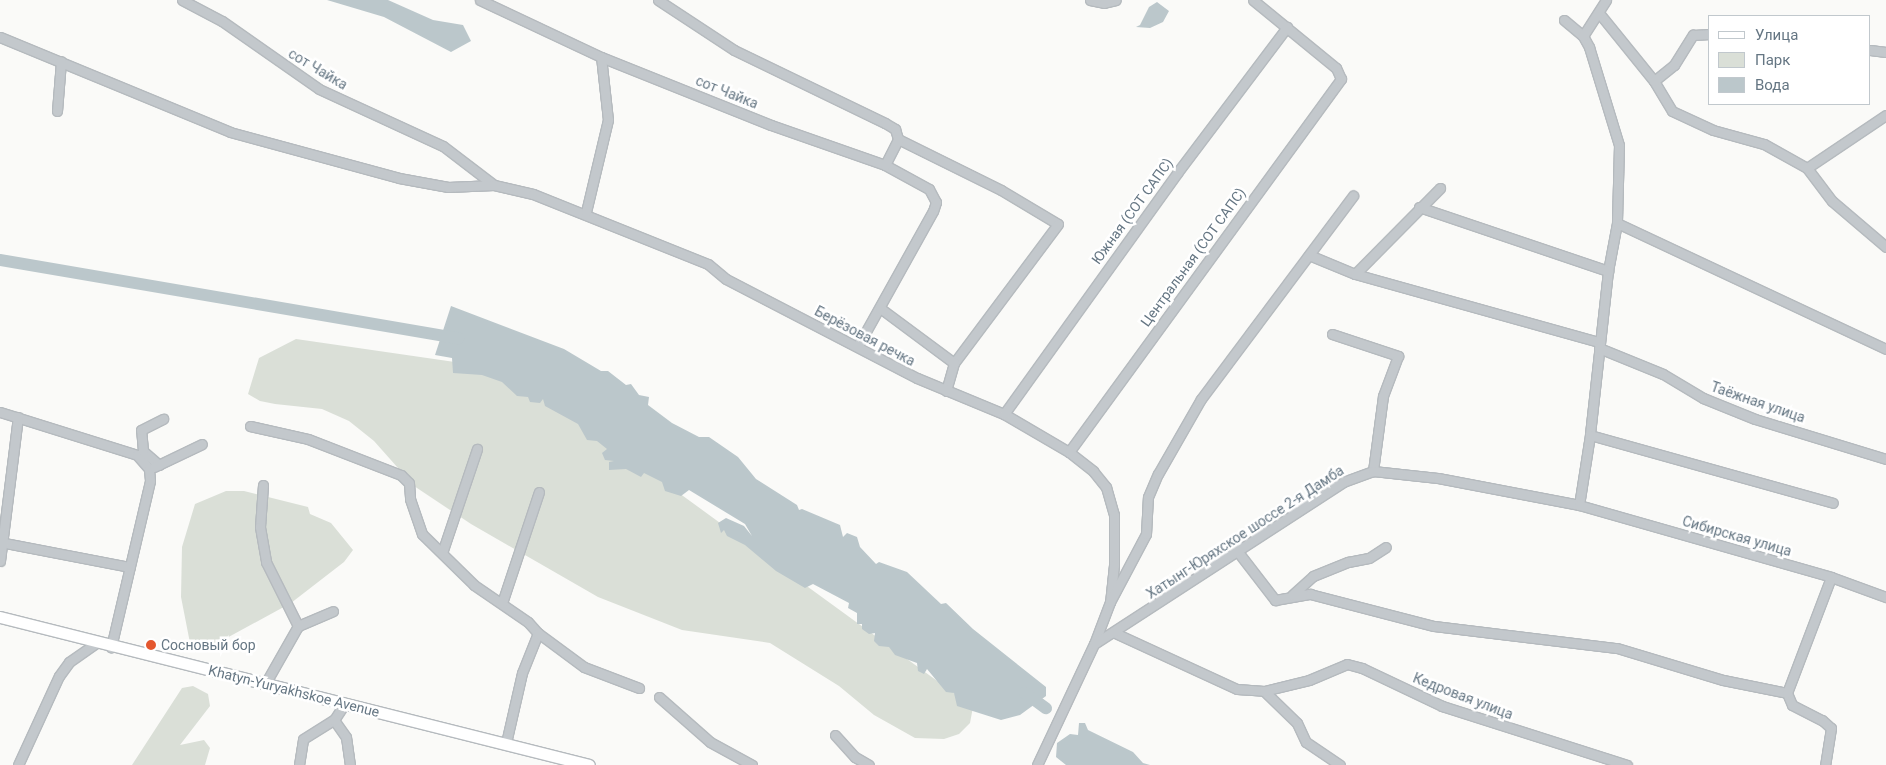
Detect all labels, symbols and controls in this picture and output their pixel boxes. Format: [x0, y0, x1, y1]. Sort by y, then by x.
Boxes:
legend [1708, 15, 1871, 105]
text: Улица [1755, 26, 1798, 44]
street label: сот Чайка [285, 45, 351, 93]
text: Парк [1755, 51, 1790, 69]
street label: сот Чайка [693, 72, 761, 112]
text: Вода [1755, 76, 1790, 94]
street label: Южная (СОТ САПС) [1088, 155, 1176, 267]
street label: Центральная (СОТ САПС) [1137, 184, 1249, 330]
street label: Берёзовая речка [812, 302, 918, 370]
street label: Таёжная улица [1709, 378, 1807, 426]
street label: Хатынг-Юряхское шоссе 2-я Дамба [1143, 462, 1347, 602]
street label: Сибирская улица [1680, 512, 1794, 560]
place label: Сосновый бор [161, 637, 256, 653]
marker: Сосновый бор [145, 639, 157, 651]
street label: Khatyn-Yuryakhskoe Avenue [207, 662, 381, 720]
street label: Кедровая улица [1411, 669, 1515, 723]

